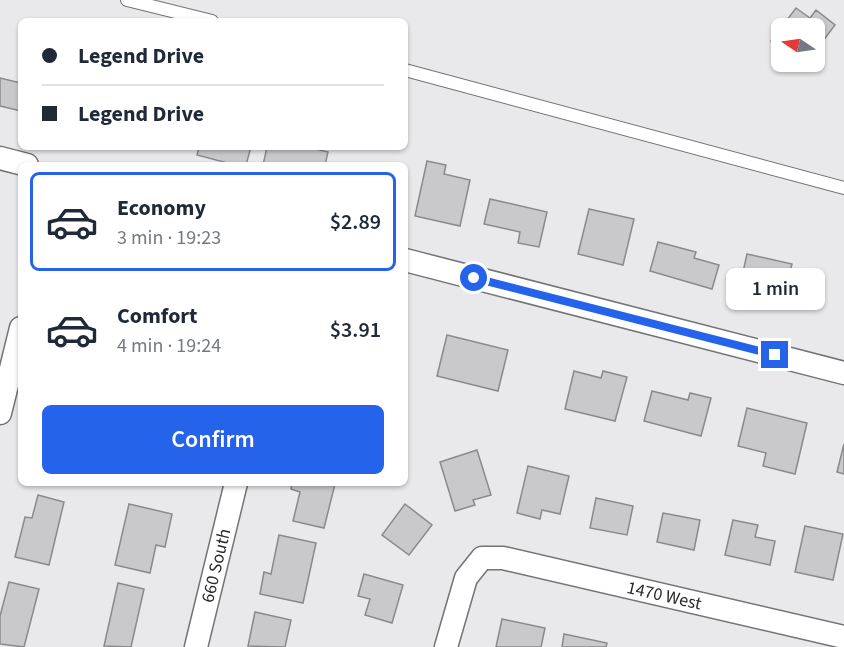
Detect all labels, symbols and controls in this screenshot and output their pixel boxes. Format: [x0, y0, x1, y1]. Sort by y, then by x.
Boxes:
north arrow [771, 18, 825, 72]
map controls [771, 18, 825, 72]
text: Legend Drive [78, 40, 204, 72]
text: Legend Drive [78, 98, 204, 130]
text: Economy [117, 192, 206, 224]
icon: car [45, 195, 99, 249]
text: $2.89 [330, 206, 381, 238]
text: 3 min · 19:23 [117, 224, 221, 252]
route start [460, 264, 487, 291]
callout: 1 min [726, 268, 824, 310]
text: 1 min [752, 275, 799, 303]
text: Comfort [117, 300, 198, 332]
icon: car [45, 303, 99, 357]
text: $3.91 [330, 314, 381, 346]
text: 4 min · 19:24 [117, 332, 221, 360]
route end [761, 341, 788, 368]
button: Confirm [42, 405, 384, 474]
street label: 660 South [195, 526, 237, 605]
street label: 1470 West [625, 575, 704, 616]

